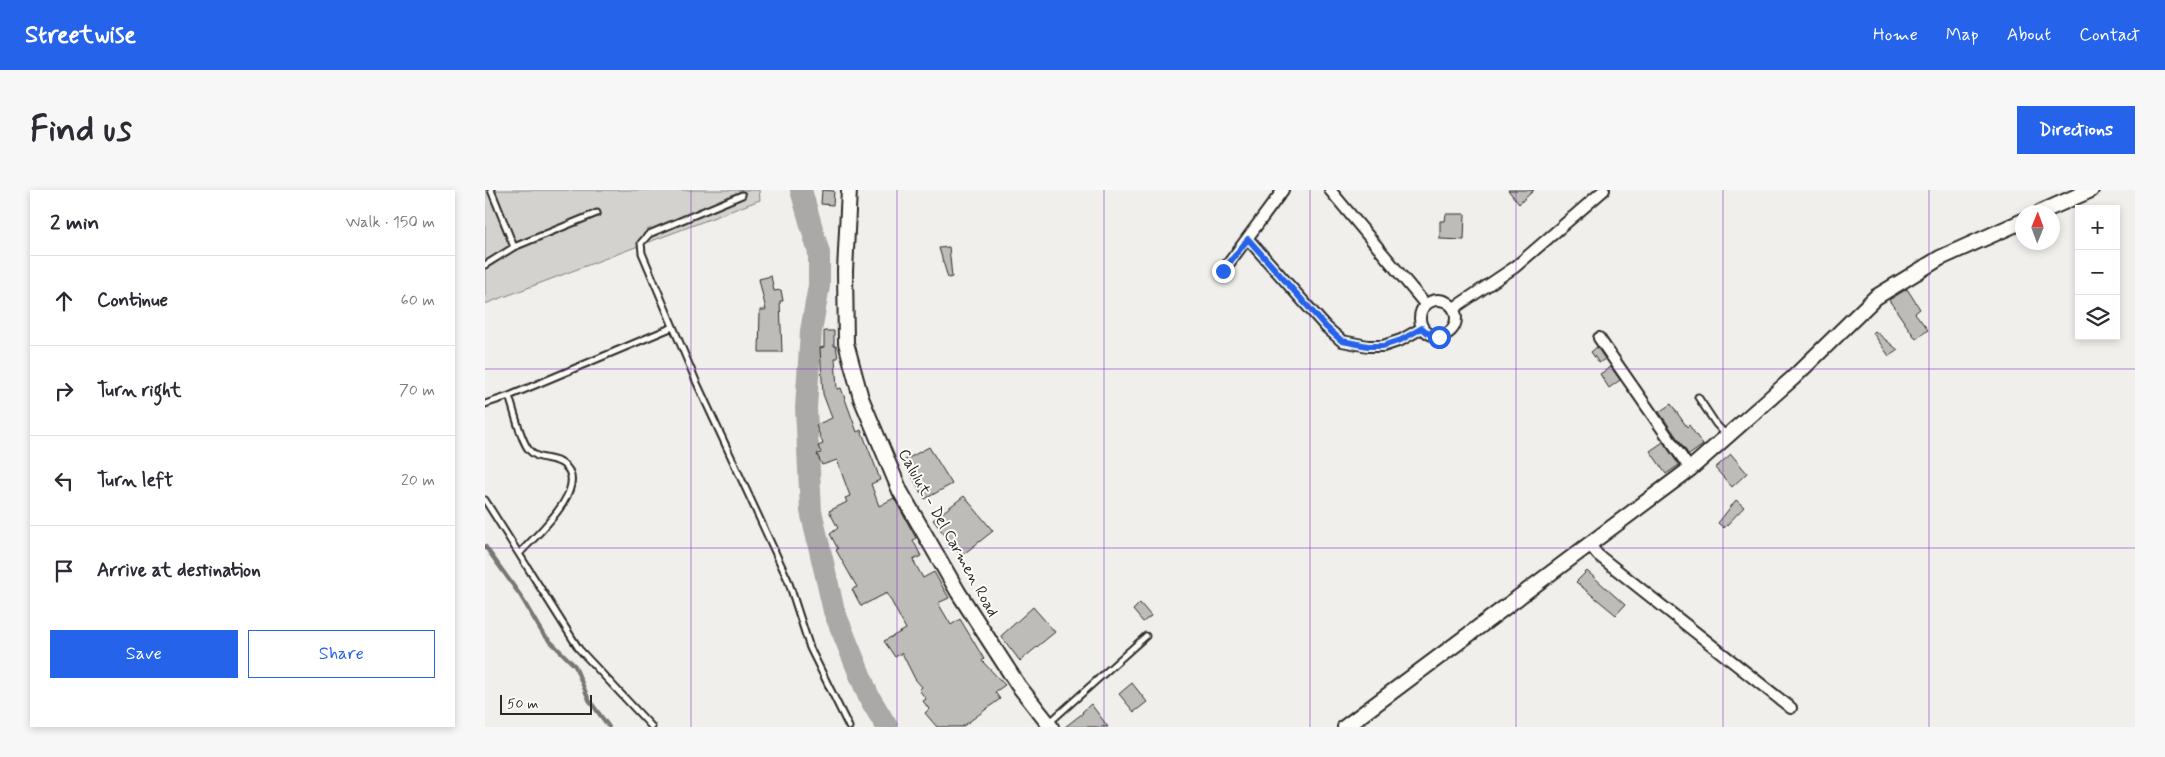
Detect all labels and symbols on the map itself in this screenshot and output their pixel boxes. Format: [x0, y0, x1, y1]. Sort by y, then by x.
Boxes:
north arrow [2015, 205, 2060, 250]
route end [1212, 260, 1235, 283]
route start [1428, 326, 1451, 349]
street label: Calulut - Del Carmen Road [893, 445, 1003, 621]
scale bar [500, 692, 593, 715]

